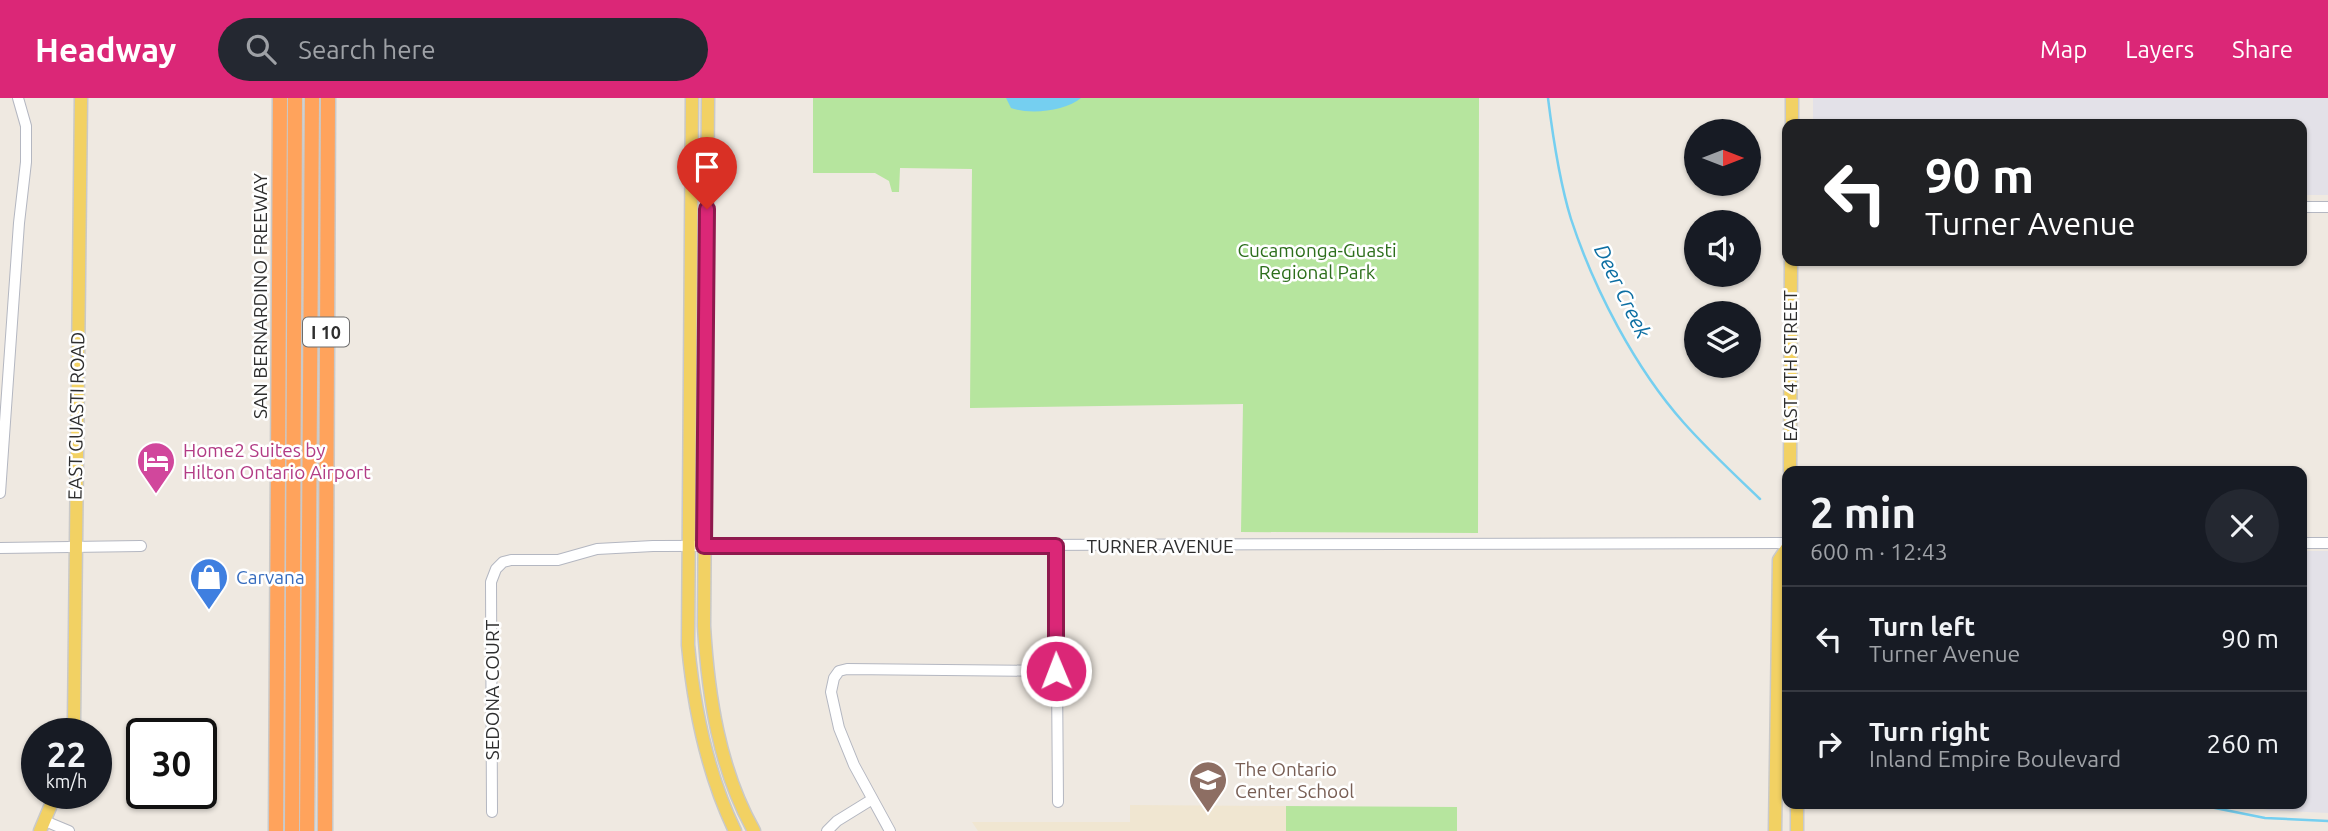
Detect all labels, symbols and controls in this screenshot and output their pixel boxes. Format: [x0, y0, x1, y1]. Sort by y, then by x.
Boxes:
search box [218, 18, 708, 81]
icon: search [242, 30, 280, 68]
text: Headway [35, 31, 176, 68]
text: Search here [298, 35, 436, 64]
text: Map [2040, 36, 2087, 63]
text: Layers [2125, 36, 2194, 63]
text: Share [2232, 36, 2293, 63]
north arrow [1684, 119, 1760, 196]
map controls [1684, 119, 1761, 378]
pin [677, 137, 737, 209]
icon: left [1810, 147, 1901, 238]
text: 90 m [1925, 147, 2034, 202]
icon: arrive [688, 148, 726, 186]
street label: SAN BERNARDINO FREEWAY [249, 173, 271, 419]
text: Turner Avenue [1925, 205, 2136, 241]
button: sound [1684, 210, 1761, 287]
park label: Cucamonga-Guasti Regional Park [1238, 239, 1397, 283]
water label: Deer Creek [1590, 240, 1656, 342]
street label: EAST 4TH STREET [1779, 290, 1801, 442]
button: layers [1684, 301, 1761, 378]
road number: I 10 [303, 318, 349, 346]
street label: EAST GUASTI ROAD [64, 332, 88, 500]
place label: Home2 Suites by Hilton Ontario Airport [183, 439, 371, 483]
hotel icon: Home2 Suites by Hilton Ontario Airport [135, 440, 177, 495]
text: 2 min [1810, 489, 1916, 536]
button: close [2205, 489, 2279, 563]
street label: TURNER AVENUE [1086, 535, 1234, 557]
text: 600 m · 12:43 [1810, 539, 1948, 564]
shop icon: Carvana [188, 556, 230, 611]
place label: Carvana [236, 566, 305, 588]
text: Turn left [1869, 612, 1975, 641]
street label: SEDONA COURT [481, 619, 503, 760]
icon: left [1810, 620, 1848, 658]
text: 90 m [2221, 624, 2279, 653]
position arrow [1019, 634, 1093, 708]
text: Turner Avenue [1869, 641, 2020, 666]
text: Turn right [1869, 717, 1990, 746]
speed limit sign: 30 [126, 718, 217, 809]
icon: right [1810, 725, 1848, 763]
text: 260 m [2207, 729, 2279, 758]
text: 22 [47, 734, 86, 774]
text: Inland Empire Boulevard [1869, 746, 2121, 771]
place label: The Ontario Center School [1235, 758, 1354, 802]
school or university icon: The Ontario Center School [1187, 759, 1229, 814]
text: km/h [46, 771, 87, 791]

